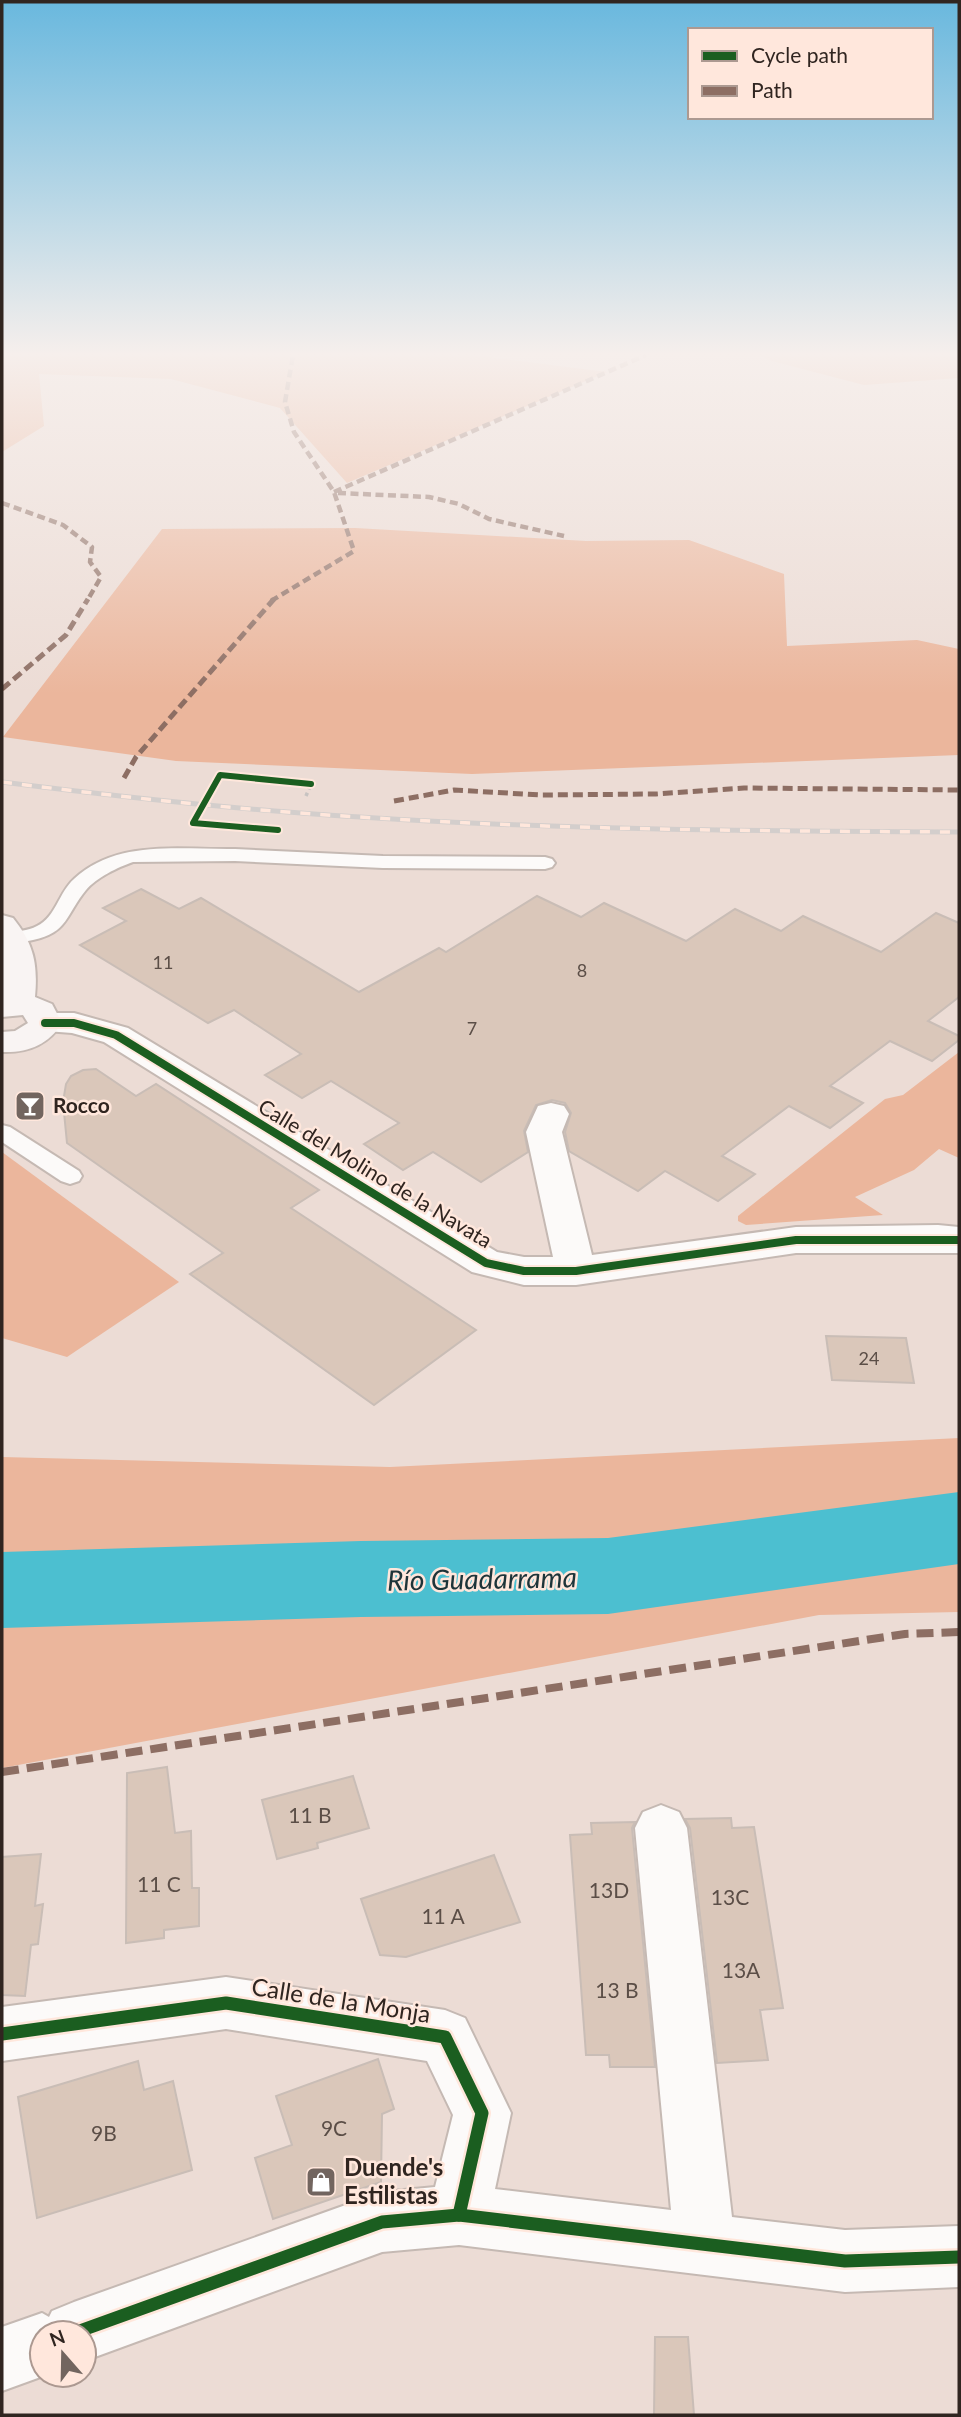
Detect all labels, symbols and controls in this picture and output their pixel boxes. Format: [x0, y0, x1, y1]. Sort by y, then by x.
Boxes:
legend [688, 28, 933, 119]
text: Cycle path [751, 42, 848, 67]
text: Path [751, 77, 793, 102]
house number: 11 [153, 951, 173, 973]
house number: 8 [577, 959, 587, 981]
house number: 7 [467, 1017, 477, 1039]
bar icon: Rocco [13, 1089, 47, 1123]
place label: Rocco [53, 1092, 110, 1117]
street label: Calle del Molino de la Navata [255, 1093, 497, 1252]
house number: 24 [859, 1347, 879, 1369]
water label: Río Guadarrama [387, 1559, 577, 1597]
house number: 11 B [288, 1802, 332, 1827]
house number: 11 C [137, 1871, 181, 1896]
house number: 13D [589, 1877, 629, 1902]
house number: 13C [711, 1884, 749, 1909]
house number: 11 A [421, 1903, 465, 1928]
house number: 13A [722, 1957, 761, 1982]
street label: Calle de la Monja [250, 1971, 433, 2028]
house number: 13 B [595, 1977, 639, 2002]
house number: 9C [321, 2115, 347, 2140]
house number: 9B [91, 2120, 117, 2145]
place label: Duende's Estilistas [344, 2152, 443, 2209]
shop icon: Duende's Estilistas [304, 2165, 338, 2199]
north arrow [28, 2319, 98, 2389]
text: N [46, 2324, 68, 2351]

